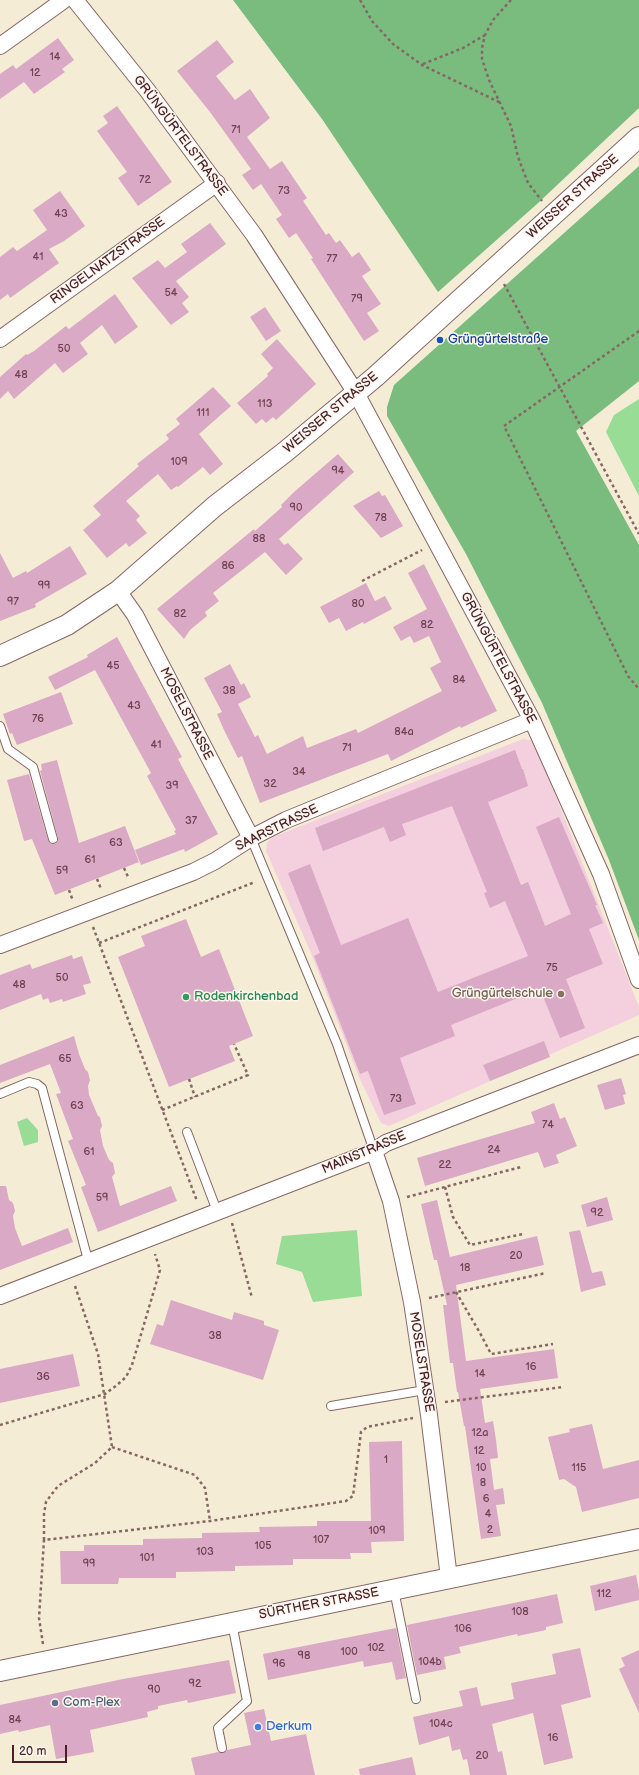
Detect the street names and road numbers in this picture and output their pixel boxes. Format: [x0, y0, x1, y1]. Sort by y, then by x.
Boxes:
street label: GRÜNGÜRTELSTRASSE [130, 73, 230, 199]
street label: WEISSER STRASSE [524, 152, 622, 242]
street label: RINGELNATZSTRASSE [48, 214, 168, 308]
street label: WEISSER STRASSE [281, 369, 381, 457]
street label: GRÜNGÜRTELSTRASSE [457, 590, 539, 726]
street label: MOSELSTRASSE [156, 665, 216, 763]
street label: SAARSTRASSE [233, 801, 321, 855]
street label: MAINSTRASSE [320, 1128, 408, 1178]
street label: MOSELSTRASSE [405, 1310, 437, 1414]
street label: SÜRTHER STRASSE [258, 1585, 380, 1623]

